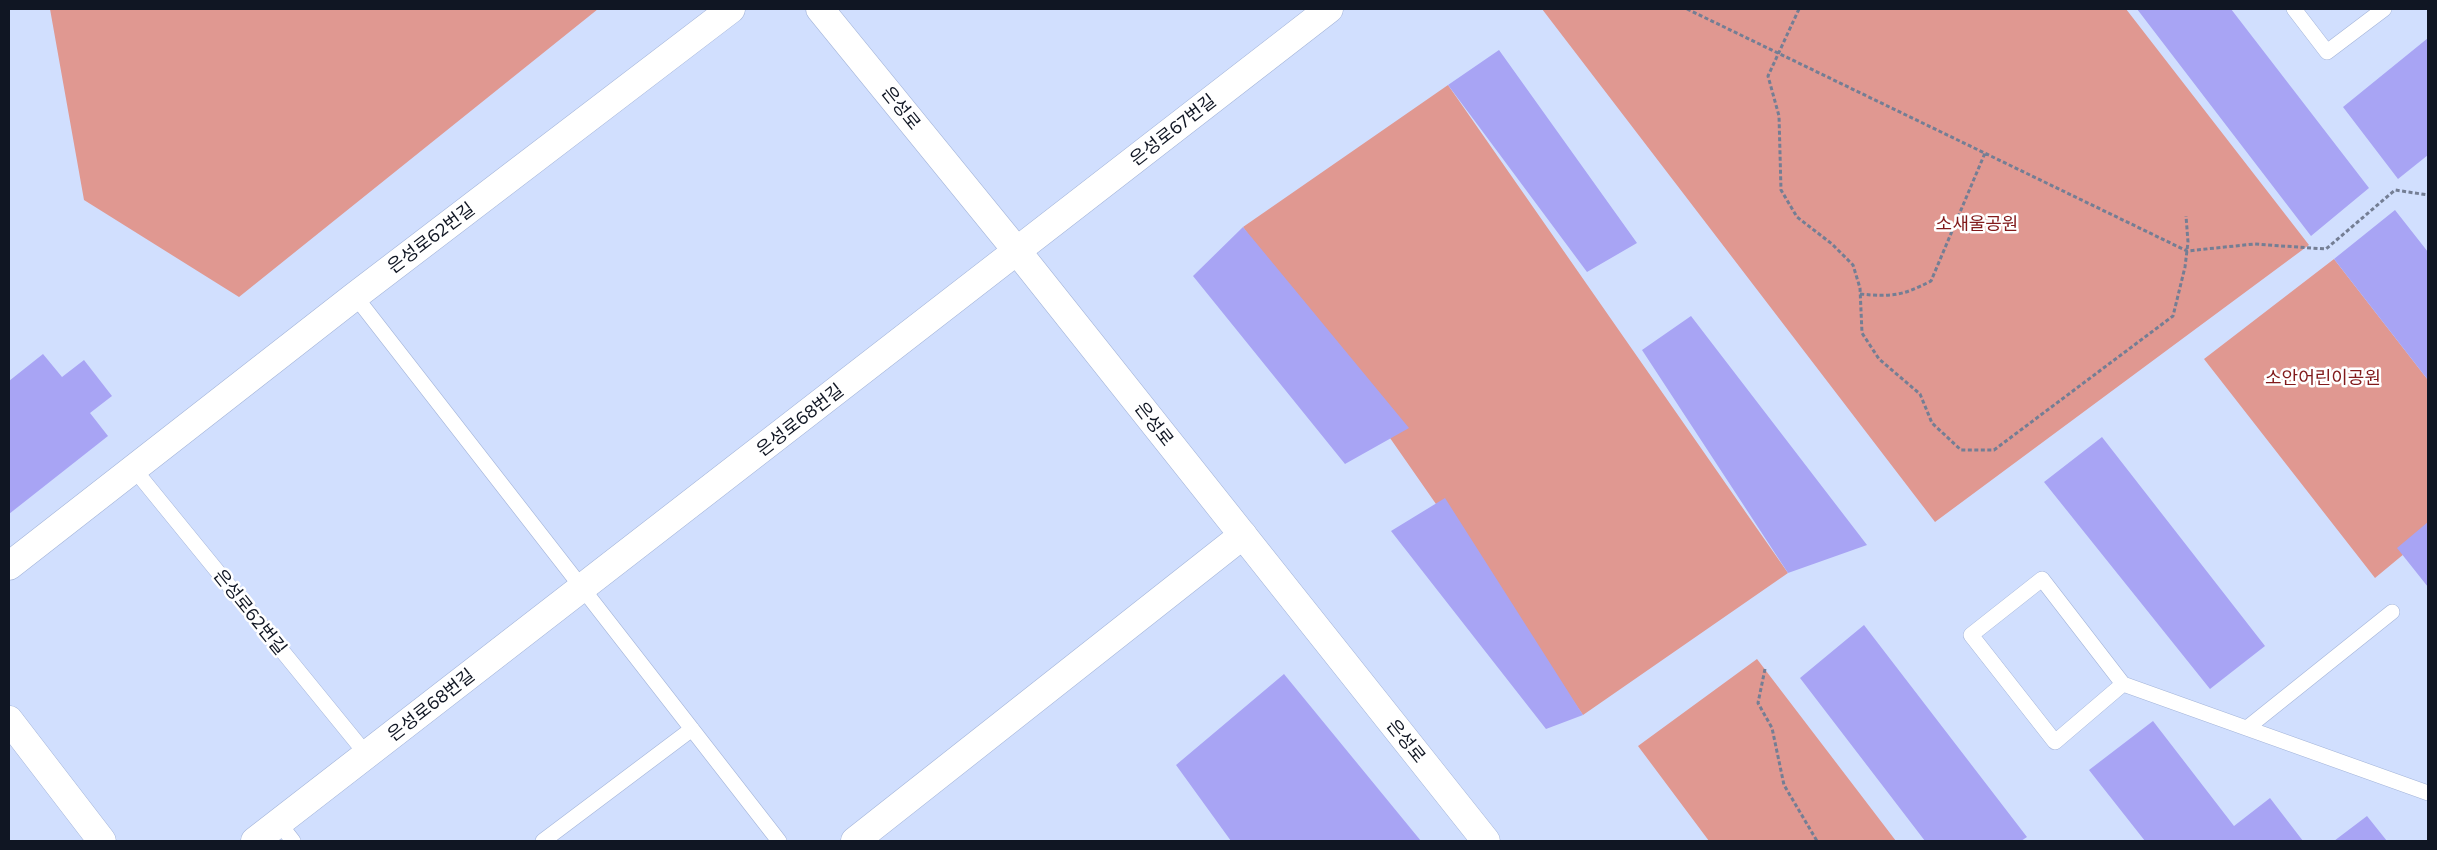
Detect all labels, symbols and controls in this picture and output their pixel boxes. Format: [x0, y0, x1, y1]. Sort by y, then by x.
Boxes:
street label: 은성로 [877, 82, 925, 134]
street label: 은성로67번길 [1126, 90, 1220, 170]
street label: 은성로62번길 [383, 198, 479, 278]
park label: 소새울공원 [1936, 213, 2018, 235]
park label: 소안어린이공원 [2265, 367, 2381, 389]
street label: 은성로68번길 [752, 379, 848, 461]
street label: 은성로 [1130, 398, 1178, 450]
street label: 은성로62번길 [209, 565, 291, 659]
street label: 은성로68번길 [383, 664, 479, 746]
street label: 은성로 [1382, 715, 1430, 767]

